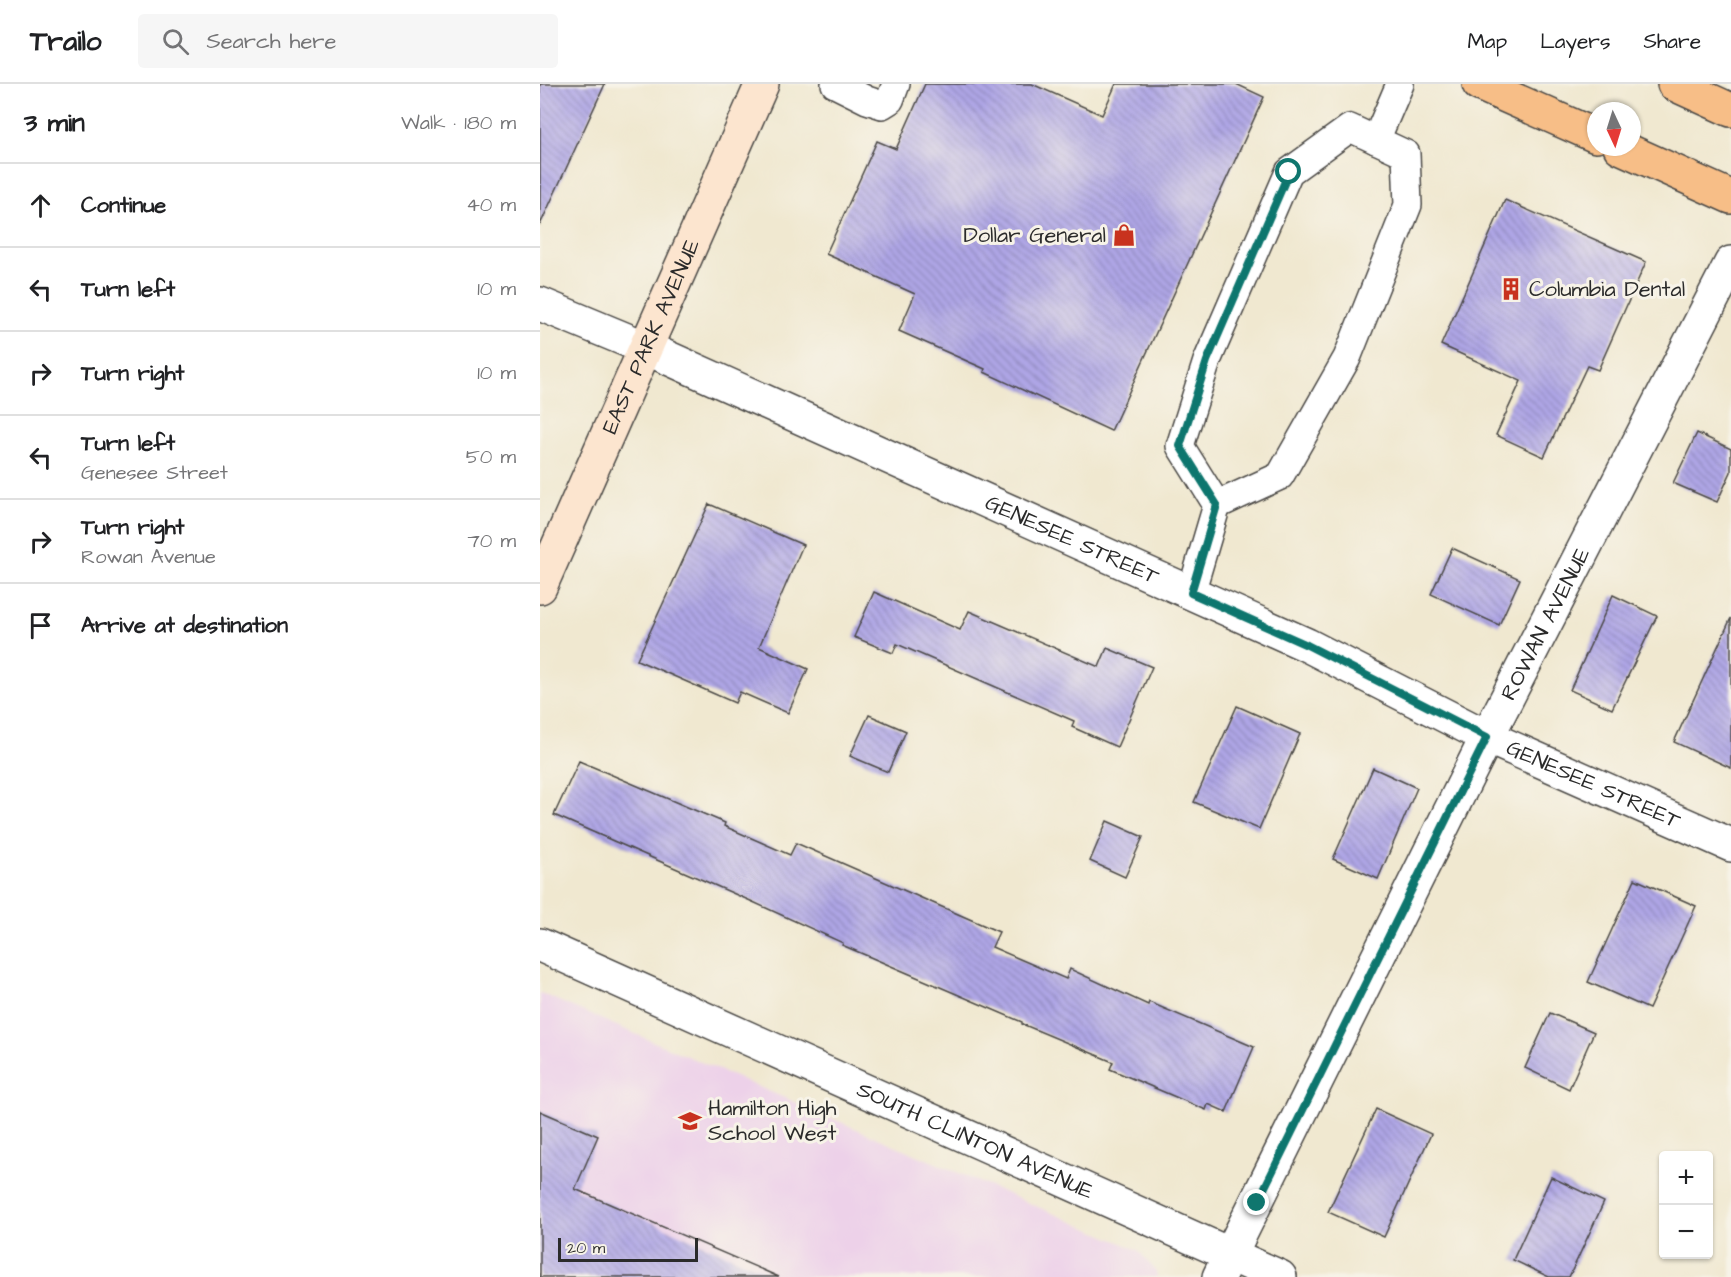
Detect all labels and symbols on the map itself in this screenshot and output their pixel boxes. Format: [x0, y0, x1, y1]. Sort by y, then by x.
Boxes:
north arrow [1587, 102, 1641, 156]
route start [1275, 158, 1301, 184]
place label: Dollar General [963, 220, 1106, 251]
shop icon: Dollar General [1111, 222, 1137, 248]
street label: EAST PARK AVENUE [594, 234, 707, 439]
place label: Columbia Dental [1529, 274, 1685, 305]
building icon: Columbia Dental [1498, 276, 1524, 302]
street label: GENESEE STREET [980, 487, 1164, 592]
street label: ROWAN AVENUE [1493, 542, 1597, 706]
street label: GENESEE STREET [1501, 732, 1686, 836]
street label: SOUTH CLINTON AVENUE [852, 1074, 1098, 1207]
place label: Hamilton High School West [708, 1093, 837, 1149]
school or university icon: Hamilton High School West [677, 1108, 703, 1134]
route end [1243, 1189, 1269, 1215]
scale bar [558, 1235, 698, 1262]

